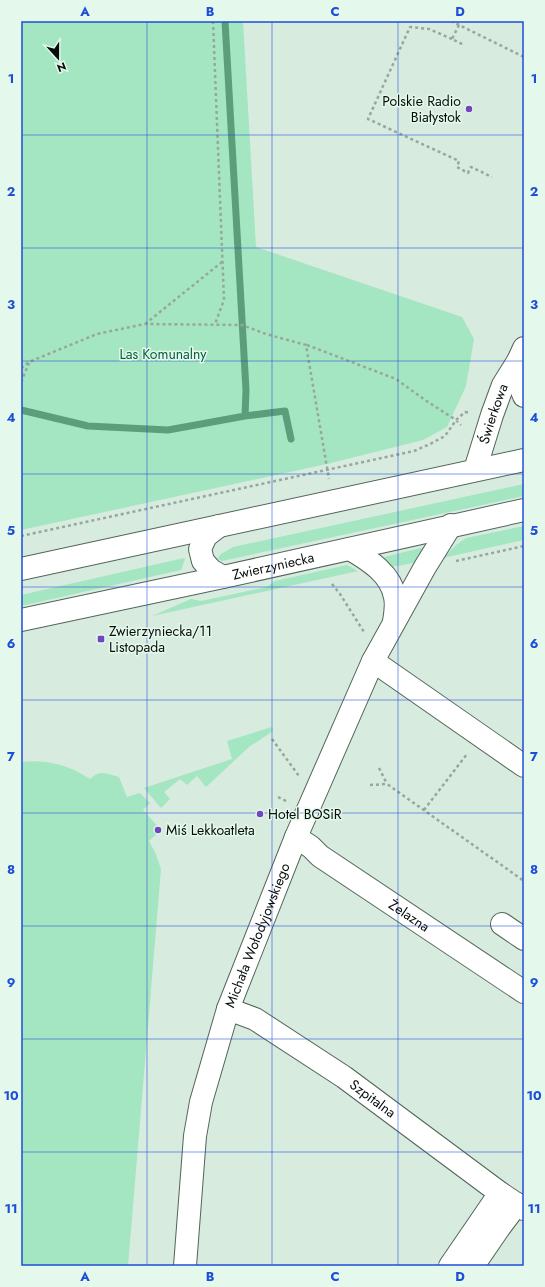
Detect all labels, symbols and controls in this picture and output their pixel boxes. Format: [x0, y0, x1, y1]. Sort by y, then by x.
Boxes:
text: A [79, 2, 90, 21]
text: B [206, 2, 215, 21]
text: C [330, 2, 340, 21]
text: D [455, 2, 465, 21]
north arrow [38, 38, 78, 78]
text: N [55, 58, 69, 76]
text: 1 [8, 69, 14, 88]
text: 1 [531, 69, 537, 88]
place label: Polskie Radio Białystok [382, 91, 462, 127]
marker: Polskie Radio Białystok [464, 104, 474, 114]
text: 2 [7, 182, 15, 201]
text: 2 [530, 182, 538, 201]
text: 3 [7, 295, 15, 314]
text: 3 [530, 295, 538, 314]
park label: Las Komunalny [119, 344, 207, 364]
street label: Świerkowa [474, 381, 513, 446]
text: 4 [6, 408, 16, 427]
text: 4 [529, 408, 539, 427]
text: 5 [7, 521, 15, 540]
text: 5 [530, 521, 538, 540]
street label: Zwierzyniecka [230, 547, 316, 585]
place label: Zwierzyniecka/11 Listopada [109, 621, 212, 657]
text: 6 [7, 634, 16, 653]
marker: Zwierzyniecka/11 Listopada [96, 634, 106, 644]
text: 6 [530, 634, 539, 653]
text: 7 [7, 747, 15, 766]
text: 7 [530, 747, 538, 766]
place label: Hotel BOSiR [268, 804, 342, 824]
marker: Hotel BOSiR [255, 809, 265, 819]
place label: Miś Lekkoatleta [166, 820, 255, 840]
marker: Miś Lekkoatleta [153, 825, 163, 835]
text: 8 [7, 860, 15, 879]
street label: Michała Wołodyjowskiego [219, 860, 295, 1011]
text: 8 [530, 860, 538, 879]
street label: Żelazna [385, 895, 434, 936]
text: 9 [7, 973, 16, 992]
text: 9 [530, 973, 539, 992]
street label: Szpitalna [346, 1075, 400, 1122]
text: 10 [3, 1086, 19, 1105]
text: 10 [526, 1086, 542, 1105]
text: 11 [4, 1199, 18, 1218]
text: 11 [527, 1199, 541, 1218]
text: A [79, 1267, 90, 1286]
text: B [206, 1267, 215, 1286]
text: C [330, 1267, 340, 1286]
text: D [455, 1267, 465, 1286]

